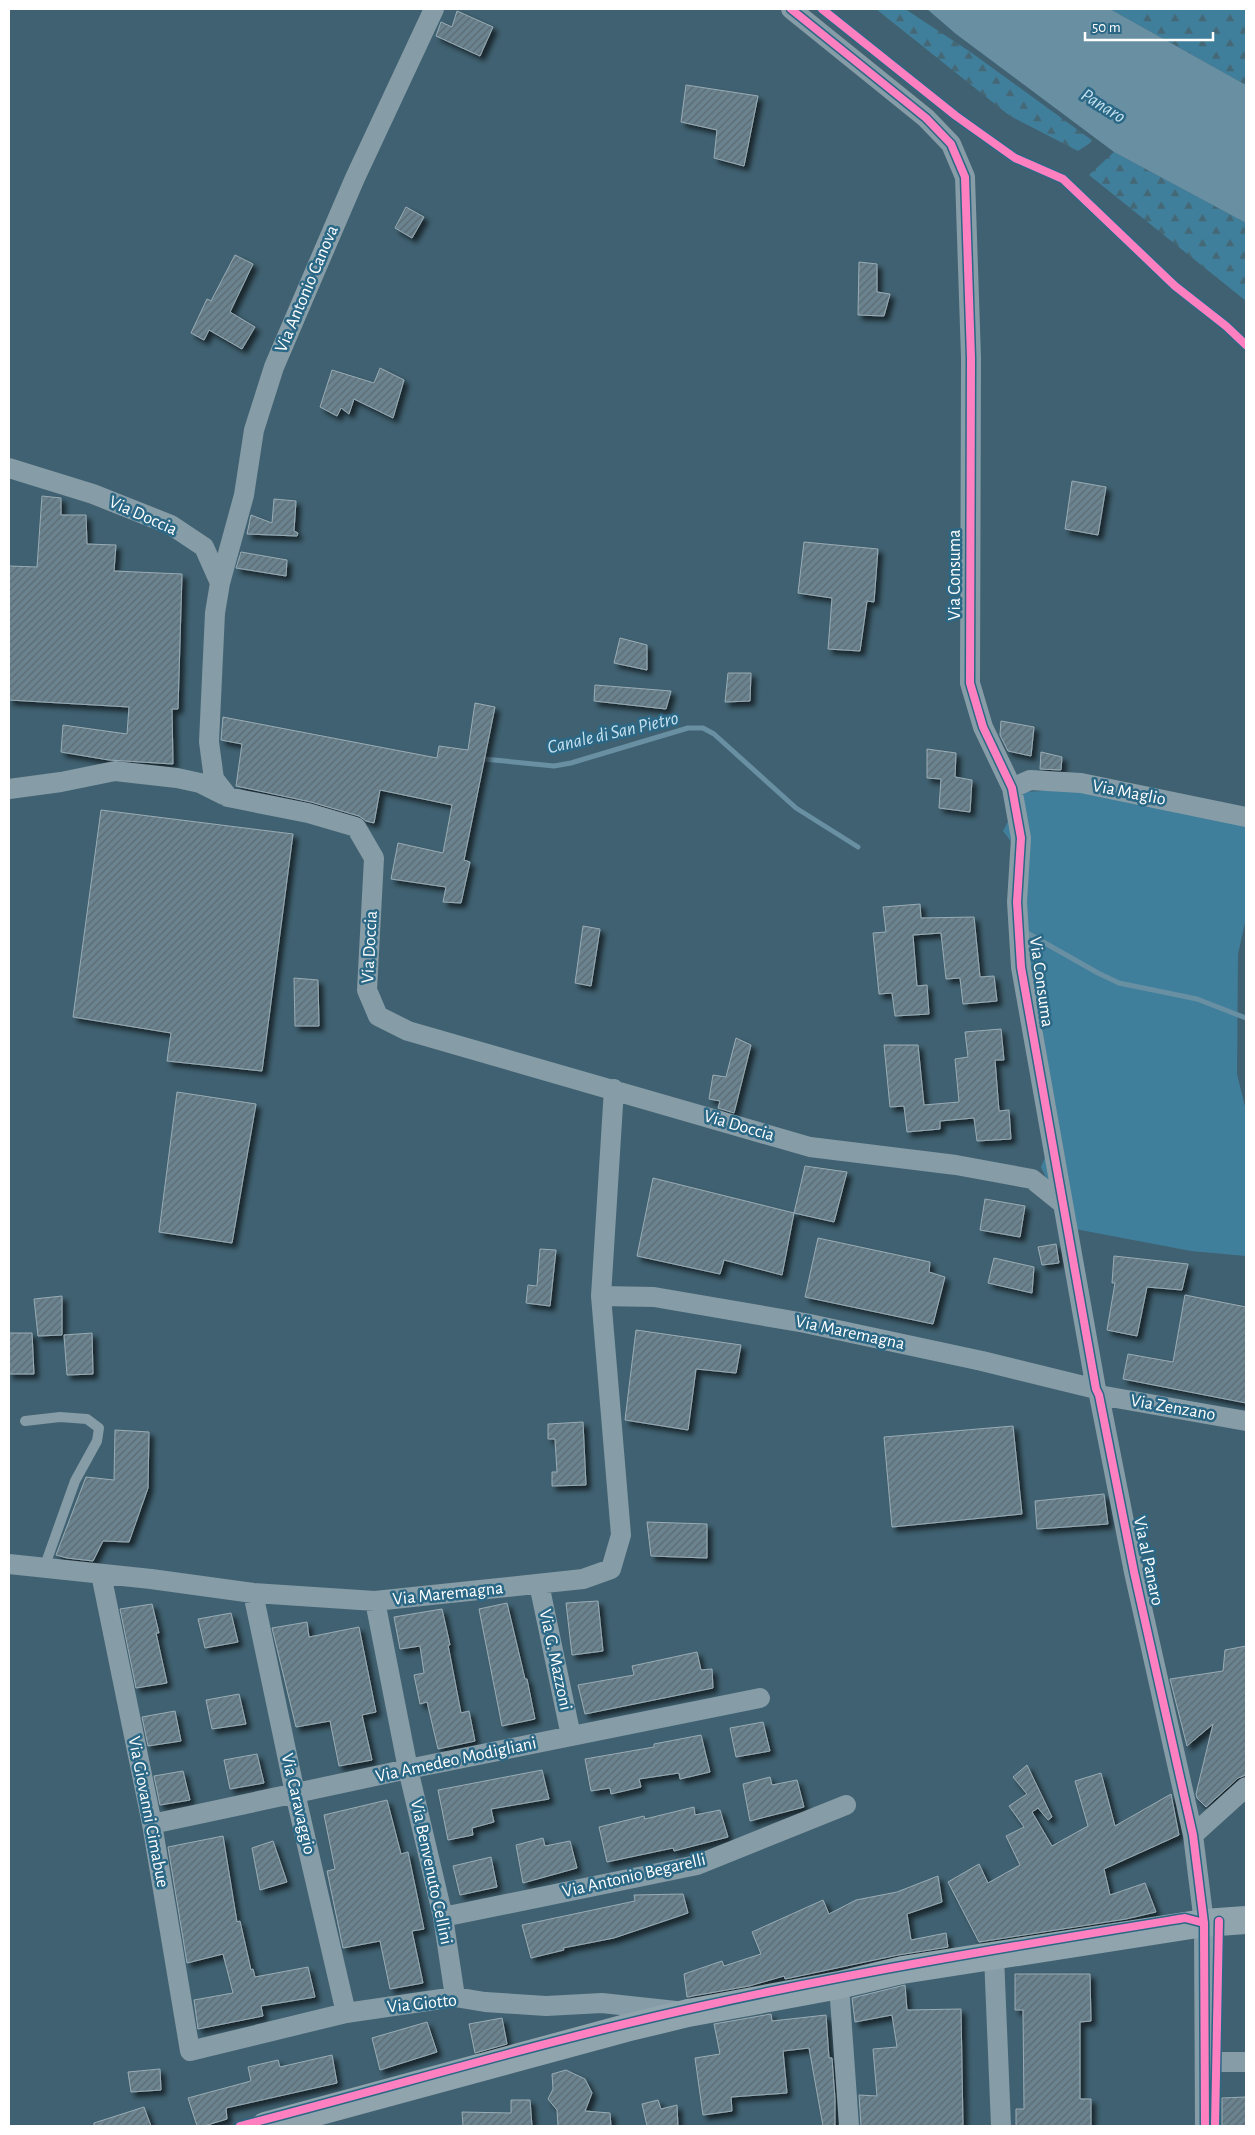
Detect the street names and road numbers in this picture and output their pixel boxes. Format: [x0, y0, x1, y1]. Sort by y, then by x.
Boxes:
street label: Via Antonio Canova [272, 223, 342, 355]
street label: Via Doccia [106, 493, 180, 539]
street label: Via Consuma [946, 529, 964, 621]
street label: Via Maglio [1091, 777, 1167, 809]
street label: Via Doccia [359, 910, 381, 984]
street label: Via Consuma [1026, 936, 1056, 1028]
street label: Via Doccia [702, 1107, 776, 1145]
street label: Via Maremagna [794, 1313, 906, 1353]
street label: Via Zenzano [1129, 1392, 1217, 1424]
street label: Via al Panaro [1130, 1515, 1166, 1607]
street label: Via Maremagna [392, 1579, 504, 1609]
street label: Via G. Mazzoni [535, 1608, 575, 1712]
street label: Via Amedeo Modigliani [374, 1734, 538, 1786]
street label: Via Giovanni Cimabue [124, 1735, 172, 1889]
street label: Via Caravaggio [278, 1752, 318, 1857]
street label: Via Benvenuto Cellini [407, 1798, 455, 1946]
street label: Via Antonio Begarelli [561, 1851, 707, 1901]
street label: Via Giotto [386, 1991, 458, 2017]

